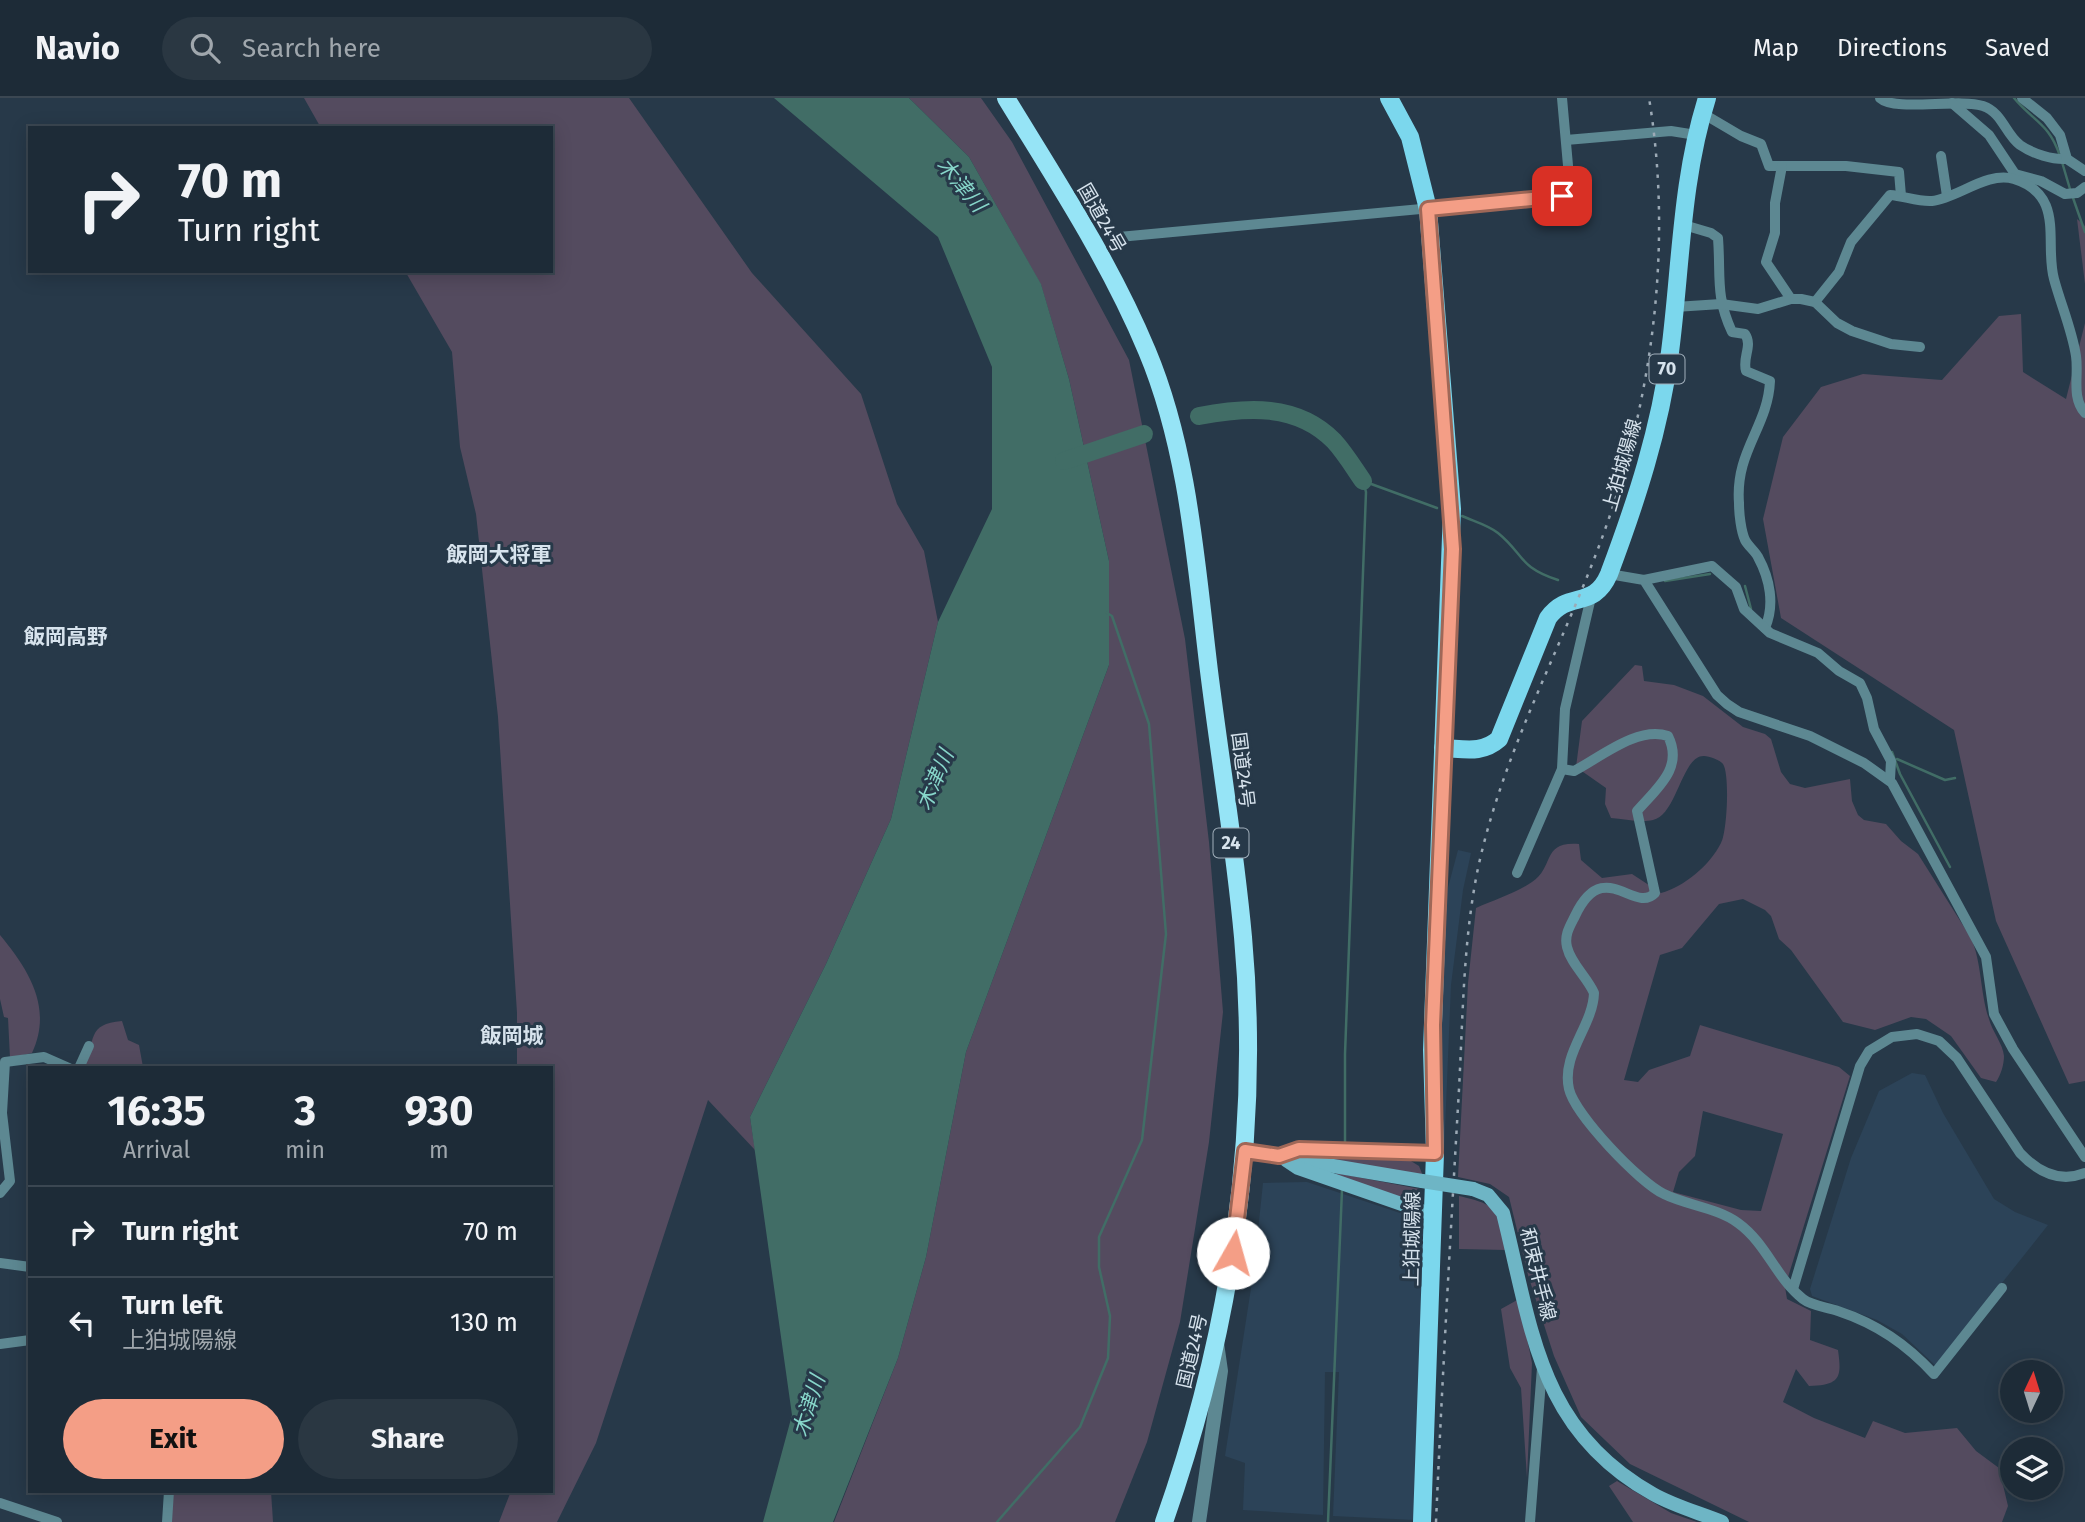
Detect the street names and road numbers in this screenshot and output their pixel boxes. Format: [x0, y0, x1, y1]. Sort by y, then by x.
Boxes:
street label: 国道24号 [1073, 179, 1131, 257]
road number: 70 [1650, 354, 1684, 384]
street label: 上狛城陽線 [1598, 416, 1646, 514]
street label: 国道24号 [1227, 731, 1259, 809]
road number: 24 [1214, 828, 1248, 858]
street label: 上狛城陽線 [1400, 1191, 1424, 1287]
street label: 和束井手線 [1515, 1225, 1561, 1323]
street label: 国道24号 [1172, 1311, 1212, 1391]

